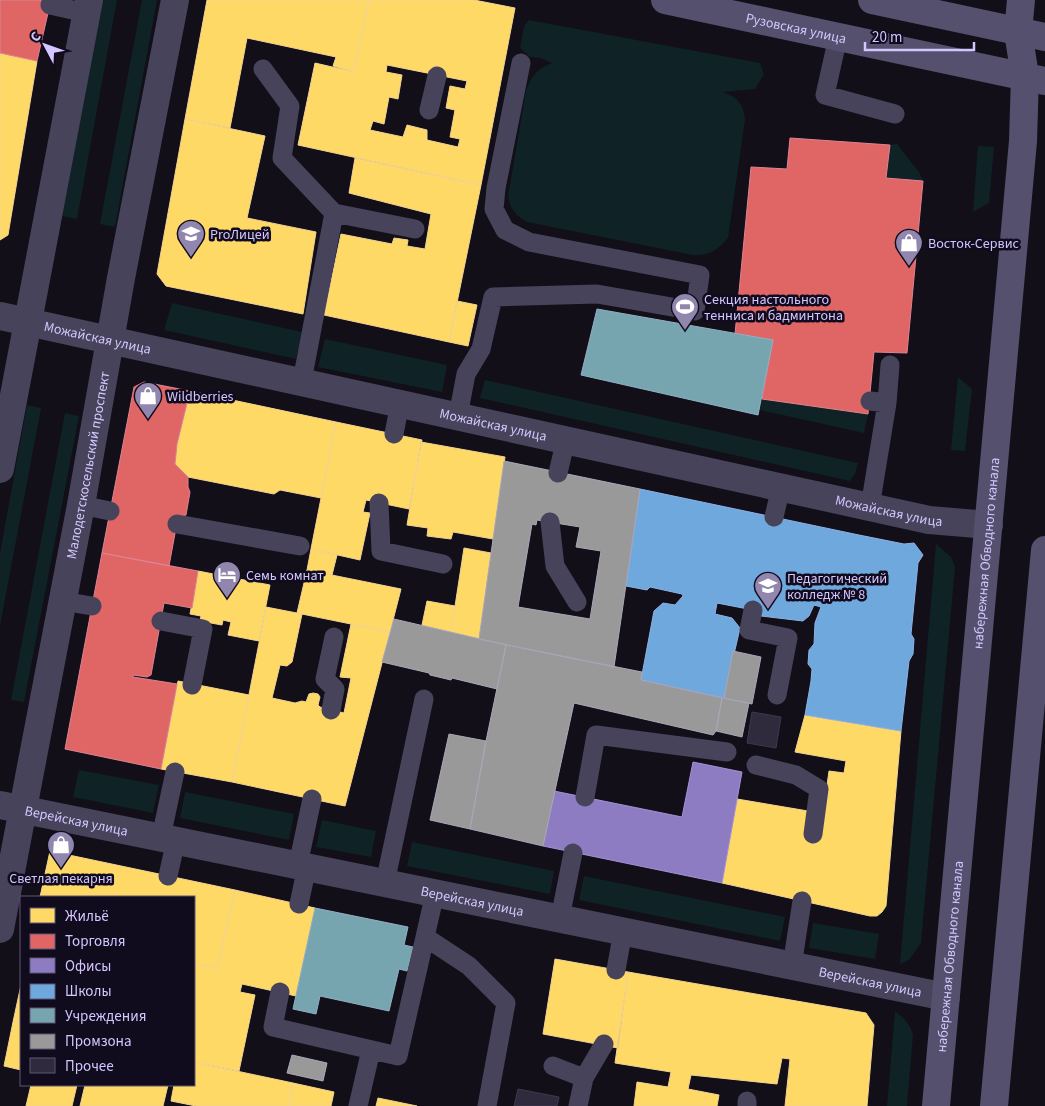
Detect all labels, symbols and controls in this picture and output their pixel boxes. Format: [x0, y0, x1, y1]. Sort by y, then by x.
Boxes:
street label: Рузовская улица [744, 8, 848, 49]
north arrow [20, 20, 70, 70]
scale bar [865, 20, 974, 52]
text: С [26, 27, 46, 47]
text: 20 m [872, 27, 902, 48]
school or university icon: ProЛицей [176, 219, 206, 258]
place label: ProЛицей [210, 225, 270, 245]
shop icon: Восток-Сервис [894, 228, 924, 267]
place label: Восток-Сервис [928, 234, 1020, 254]
place label: Секция настольного тенниса и бадминтона [704, 290, 843, 326]
sports icon: Секция настольного тенниса и бадминтона [670, 292, 700, 331]
street label: Можайская улица [42, 317, 153, 360]
street label: Малодетскосельский проспект [62, 370, 115, 561]
shop icon: Wildberries [133, 381, 163, 420]
place label: Wildberries [167, 387, 234, 407]
street label: Можайская улица [438, 404, 549, 447]
street label: набережная Обводного канала [968, 457, 1005, 650]
street label: Можайская улица [833, 491, 943, 532]
hotel icon: Семь комнат [212, 560, 242, 599]
place label: Семь комнат [246, 566, 324, 586]
place label: Педагогический колледж № 8 [787, 569, 887, 605]
school or university icon: Педагогический колледж № 8 [753, 571, 783, 610]
street label: Верейская улица [23, 801, 130, 842]
shop icon: Светлая пекарня [46, 830, 76, 869]
street label: набережная Обводного канала [932, 860, 969, 1053]
place label: Светлая пекарня [9, 869, 113, 889]
street label: Верейская улица [419, 882, 526, 922]
legend [20, 896, 195, 1086]
text: Жильё [65, 906, 109, 927]
text: Торговля [65, 931, 125, 952]
text: Офисы [65, 956, 111, 977]
street label: Верейская улица [817, 962, 923, 1003]
text: Школы [65, 981, 112, 1002]
text: Учреждения [65, 1006, 146, 1027]
text: Промзона [65, 1031, 132, 1052]
text: Прочее [65, 1056, 114, 1077]

